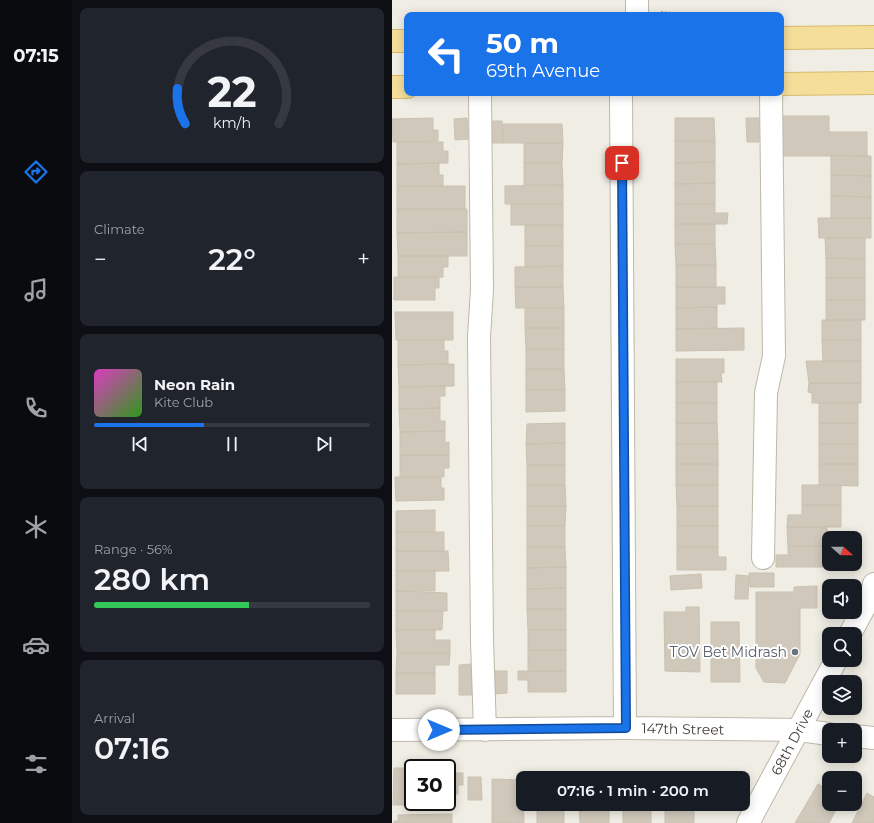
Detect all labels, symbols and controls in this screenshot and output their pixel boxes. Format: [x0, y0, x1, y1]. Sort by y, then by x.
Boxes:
text: 50 m [486, 26, 559, 60]
icon: left [420, 28, 472, 80]
text: 07:15 [13, 45, 59, 67]
text: 69th Avenue [486, 60, 600, 82]
text: 22 [207, 66, 257, 116]
text: km/h [213, 113, 251, 131]
pin [605, 146, 639, 180]
icon: arrive [611, 152, 633, 174]
icon: directions [22, 158, 50, 186]
text: Climate [94, 221, 145, 237]
text: 22° [208, 241, 256, 278]
text: − [94, 246, 107, 273]
text: + [357, 246, 370, 273]
icon: music [22, 276, 50, 304]
text: Neon Rain [154, 375, 235, 394]
icon: phone [22, 394, 50, 422]
text: Kite Club [154, 394, 213, 410]
icon: previous [129, 433, 151, 455]
icon: pause [221, 433, 243, 455]
icon: next [313, 433, 335, 455]
icon: climate [22, 513, 50, 541]
north arrow [822, 531, 862, 571]
map controls [822, 531, 862, 811]
text: Range · 56% [94, 541, 172, 557]
text: 280 km [94, 561, 210, 598]
button: sound [822, 579, 862, 619]
button: search [822, 627, 862, 667]
icon: car [22, 631, 50, 659]
place label: TOV Bet Midrash [670, 643, 787, 661]
marker: TOV Bet Midrash [790, 647, 800, 657]
button: layers [822, 675, 862, 715]
street label: 68th Drive [767, 706, 817, 778]
position arrow [418, 709, 460, 751]
text: Arrival [94, 710, 135, 726]
street label: 147th Street [641, 719, 725, 739]
button: + [822, 723, 862, 763]
text: 07:16 [94, 730, 169, 767]
icon: filters [22, 750, 50, 778]
speed limit sign: 30 [404, 759, 456, 811]
button: − [822, 771, 862, 811]
text: 07:16 · 1 min · 200 m [557, 781, 709, 800]

